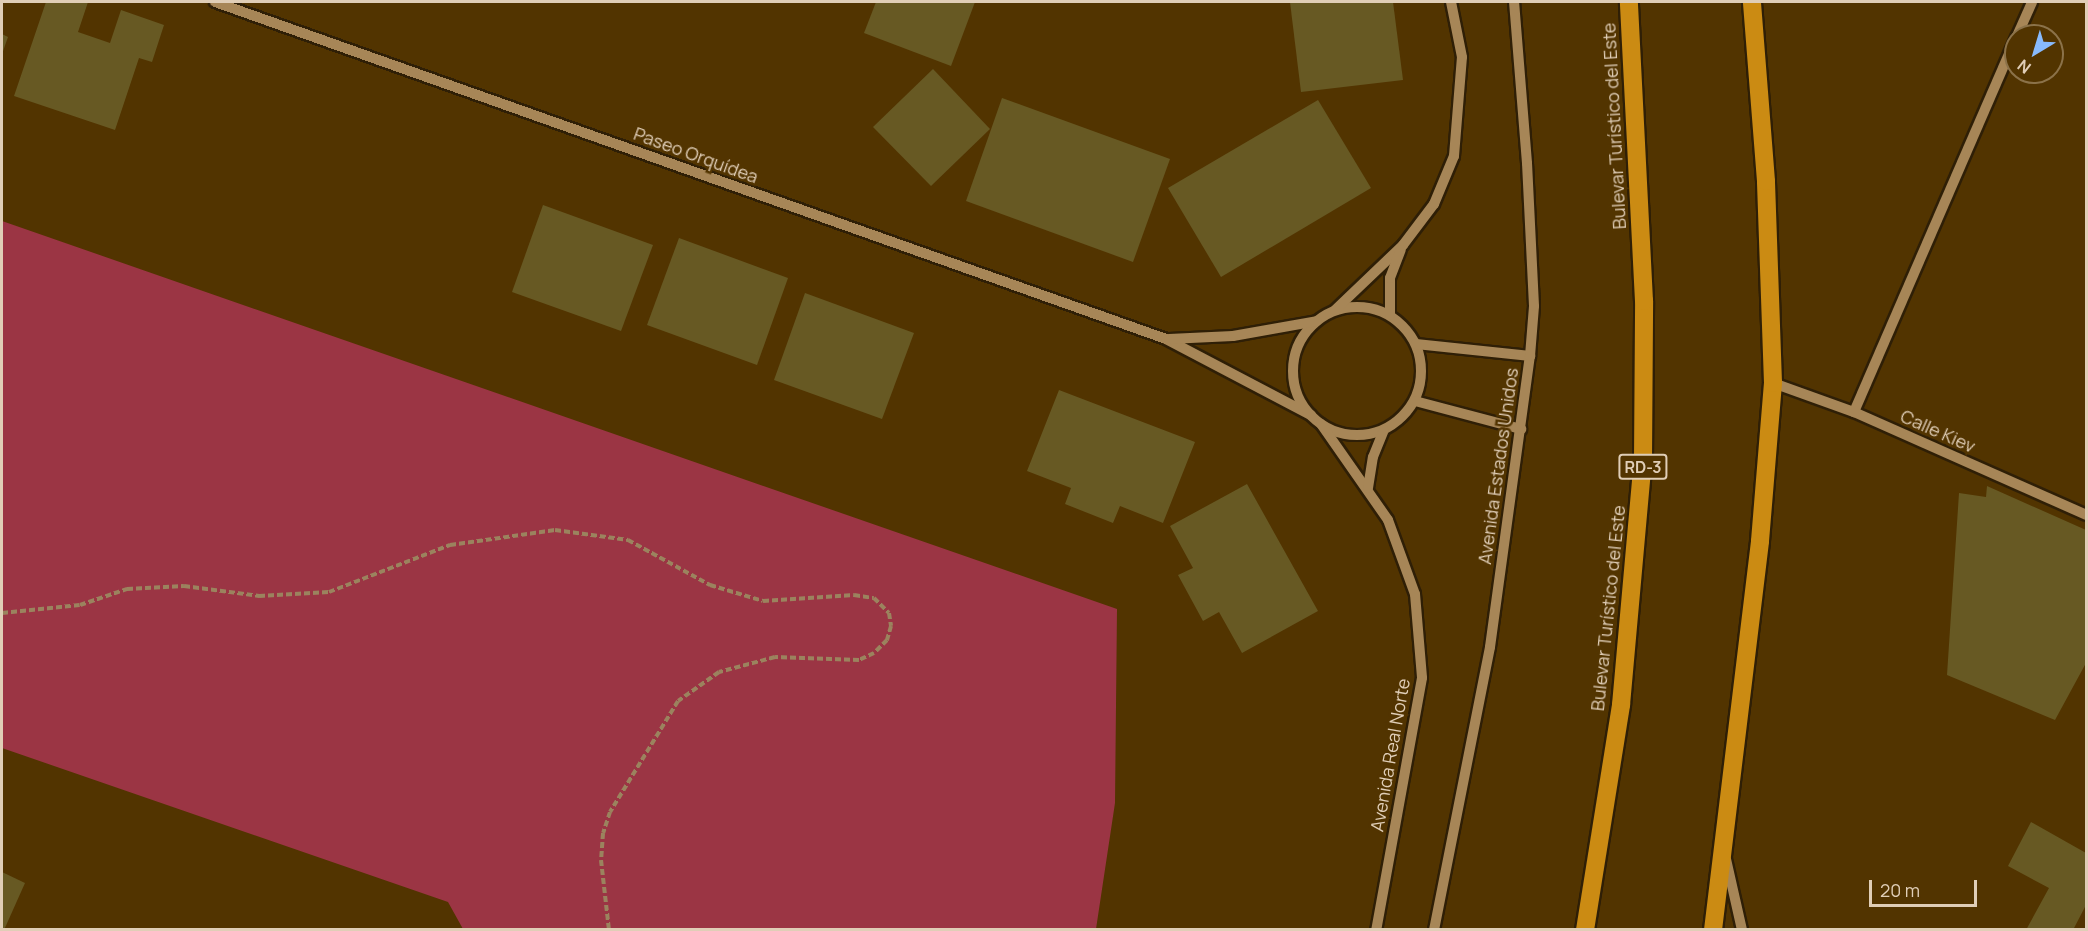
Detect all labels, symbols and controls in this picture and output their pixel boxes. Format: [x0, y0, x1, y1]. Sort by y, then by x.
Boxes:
street label: Bulevar Turístico del Este [1598, 22, 1630, 230]
north arrow [2004, 24, 2064, 84]
text: N [2013, 54, 2035, 79]
street label: Paseo Orquídea [631, 122, 761, 188]
street label: Avenida Estados Unidos [1474, 366, 1522, 566]
street label: Calle Kiev [1897, 405, 1979, 457]
road number: RD-3 [1618, 454, 1668, 480]
street label: Bulevar Turístico del Este [1586, 504, 1630, 712]
street label: Avenida Real Norte [1366, 677, 1414, 833]
scale bar [1872, 868, 1980, 906]
text: 20 m [1880, 878, 1920, 902]

